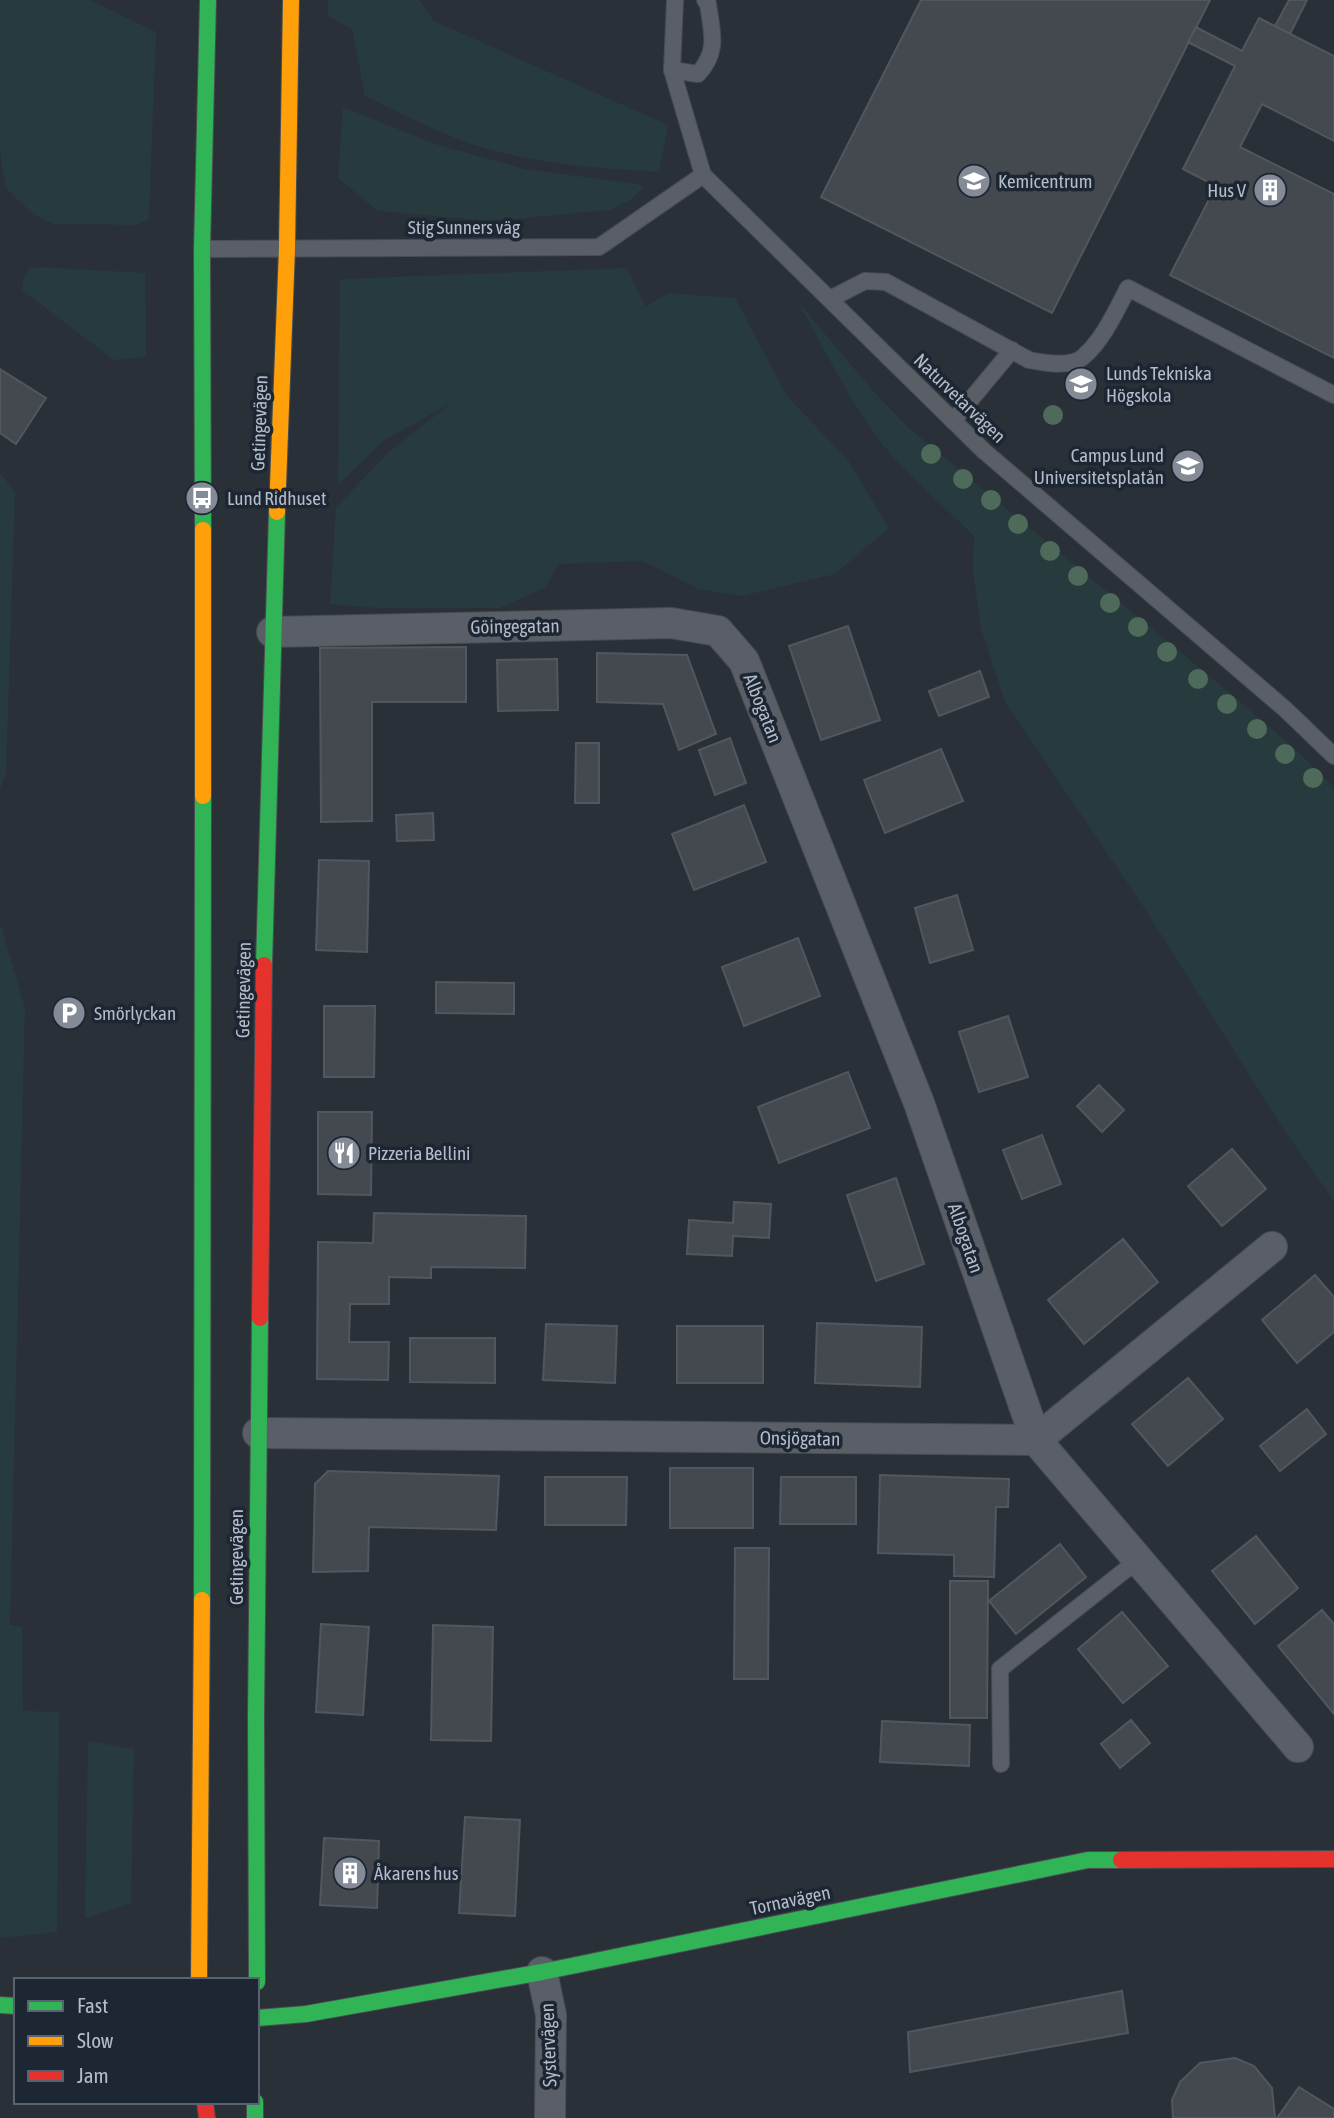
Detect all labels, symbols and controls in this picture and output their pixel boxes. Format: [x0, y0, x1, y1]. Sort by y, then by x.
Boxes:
school or university icon: Kemicentrum [955, 162, 993, 200]
place label: Kemicentrum [998, 170, 1092, 192]
building icon: Hus V [1251, 171, 1289, 209]
place label: Hus V [1207, 179, 1247, 201]
street label: Stig Sunners väg [408, 216, 521, 238]
street label: Naturvetarvägen [910, 349, 1010, 447]
place label: Lunds Tekniska Högskola [1106, 362, 1212, 406]
school or university icon: Lunds Tekniska Högskola [1062, 365, 1100, 403]
street label: Getingevägen [246, 375, 272, 471]
place label: Campus Lund Universitetsplatån [1034, 444, 1164, 488]
school or university icon: Campus Lund Universitetsplatån [1169, 447, 1207, 485]
bus stop icon: Lund Ridhuset [183, 479, 221, 517]
place label: Lund Ridhuset [227, 487, 326, 509]
street label: Göingegatan [470, 614, 560, 638]
street label: Albogatan [739, 670, 787, 746]
street label: Getingevägen [231, 942, 255, 1038]
parking icon: Smörlyckan [50, 994, 88, 1032]
place label: Smörlyckan [94, 1002, 176, 1024]
restaurant icon: Pizzeria Bellini [325, 1134, 363, 1172]
place label: Pizzeria Bellini [368, 1142, 471, 1164]
street label: Albogatan [944, 1200, 988, 1276]
street label: Onsjögatan [760, 1426, 840, 1450]
street label: Getingevägen [225, 1509, 247, 1605]
building icon: Åkarens hus [331, 1854, 369, 1892]
place label: Åkarens hus [374, 1862, 459, 1884]
street label: Tornavägen [748, 1881, 832, 1919]
legend [14, 1978, 259, 2104]
text: Fast [77, 1993, 108, 2017]
street label: Systervägen [536, 2003, 560, 2087]
text: Slow [77, 2028, 114, 2052]
text: Jam [77, 2063, 109, 2087]

